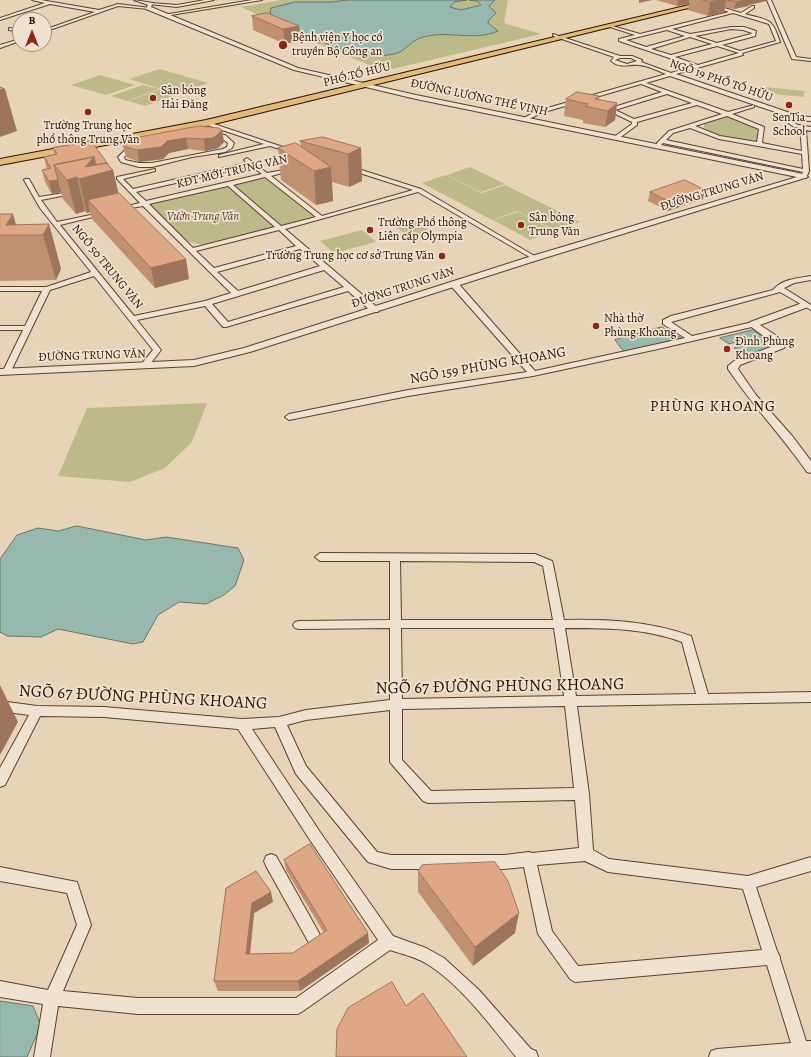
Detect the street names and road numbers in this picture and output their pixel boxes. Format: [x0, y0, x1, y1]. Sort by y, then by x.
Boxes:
street label: NGÕ 19 PHỐ TỐ HỮU [668, 57, 774, 105]
street label: PHỐ TỐ HỮU [322, 60, 392, 90]
street label: ĐƯỜNG LƯƠNG THẾ VINH [409, 76, 549, 120]
street label: KĐT MỚI TRUNG VĂN [175, 152, 289, 192]
street label: ĐƯỜNG TRUNG VĂN [658, 169, 766, 215]
street label: NGÕ 50 TRUNG VĂN [69, 222, 145, 312]
street label: ĐƯỜNG TRUNG VĂN [350, 265, 456, 311]
street label: NGÕ 159 PHÙNG KHOANG [409, 344, 567, 388]
street label: ĐƯỜNG TRUNG VĂN [38, 347, 146, 365]
street label: NGÕ 67 ĐƯỜNG PHÙNG KHOANG [375, 675, 625, 699]
street label: NGÕ 67 ĐƯỜNG PHÙNG KHOANG [18, 681, 268, 715]

